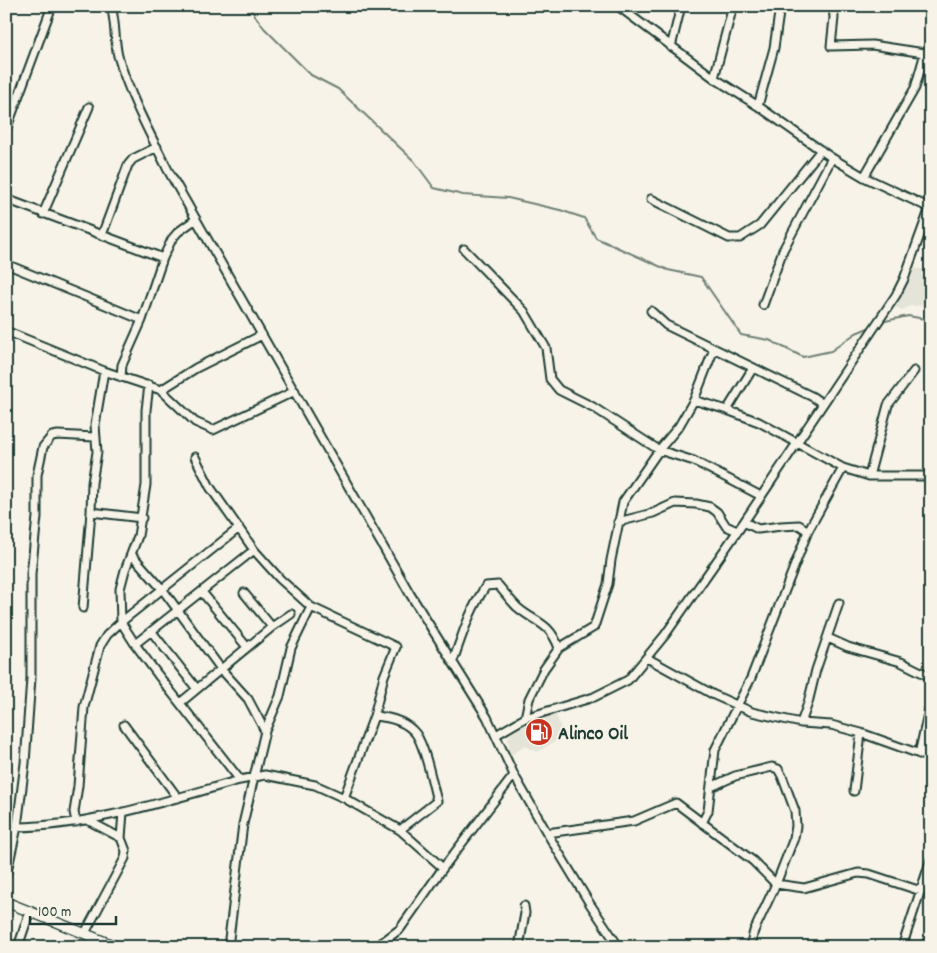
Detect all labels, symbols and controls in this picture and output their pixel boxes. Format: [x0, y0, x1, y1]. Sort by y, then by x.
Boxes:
fuel station icon: Alinco Oil [524, 717, 554, 747]
place label: Alinco Oil [558, 721, 628, 749]
scale bar [30, 893, 116, 925]
text: 100 m [38, 902, 71, 924]

